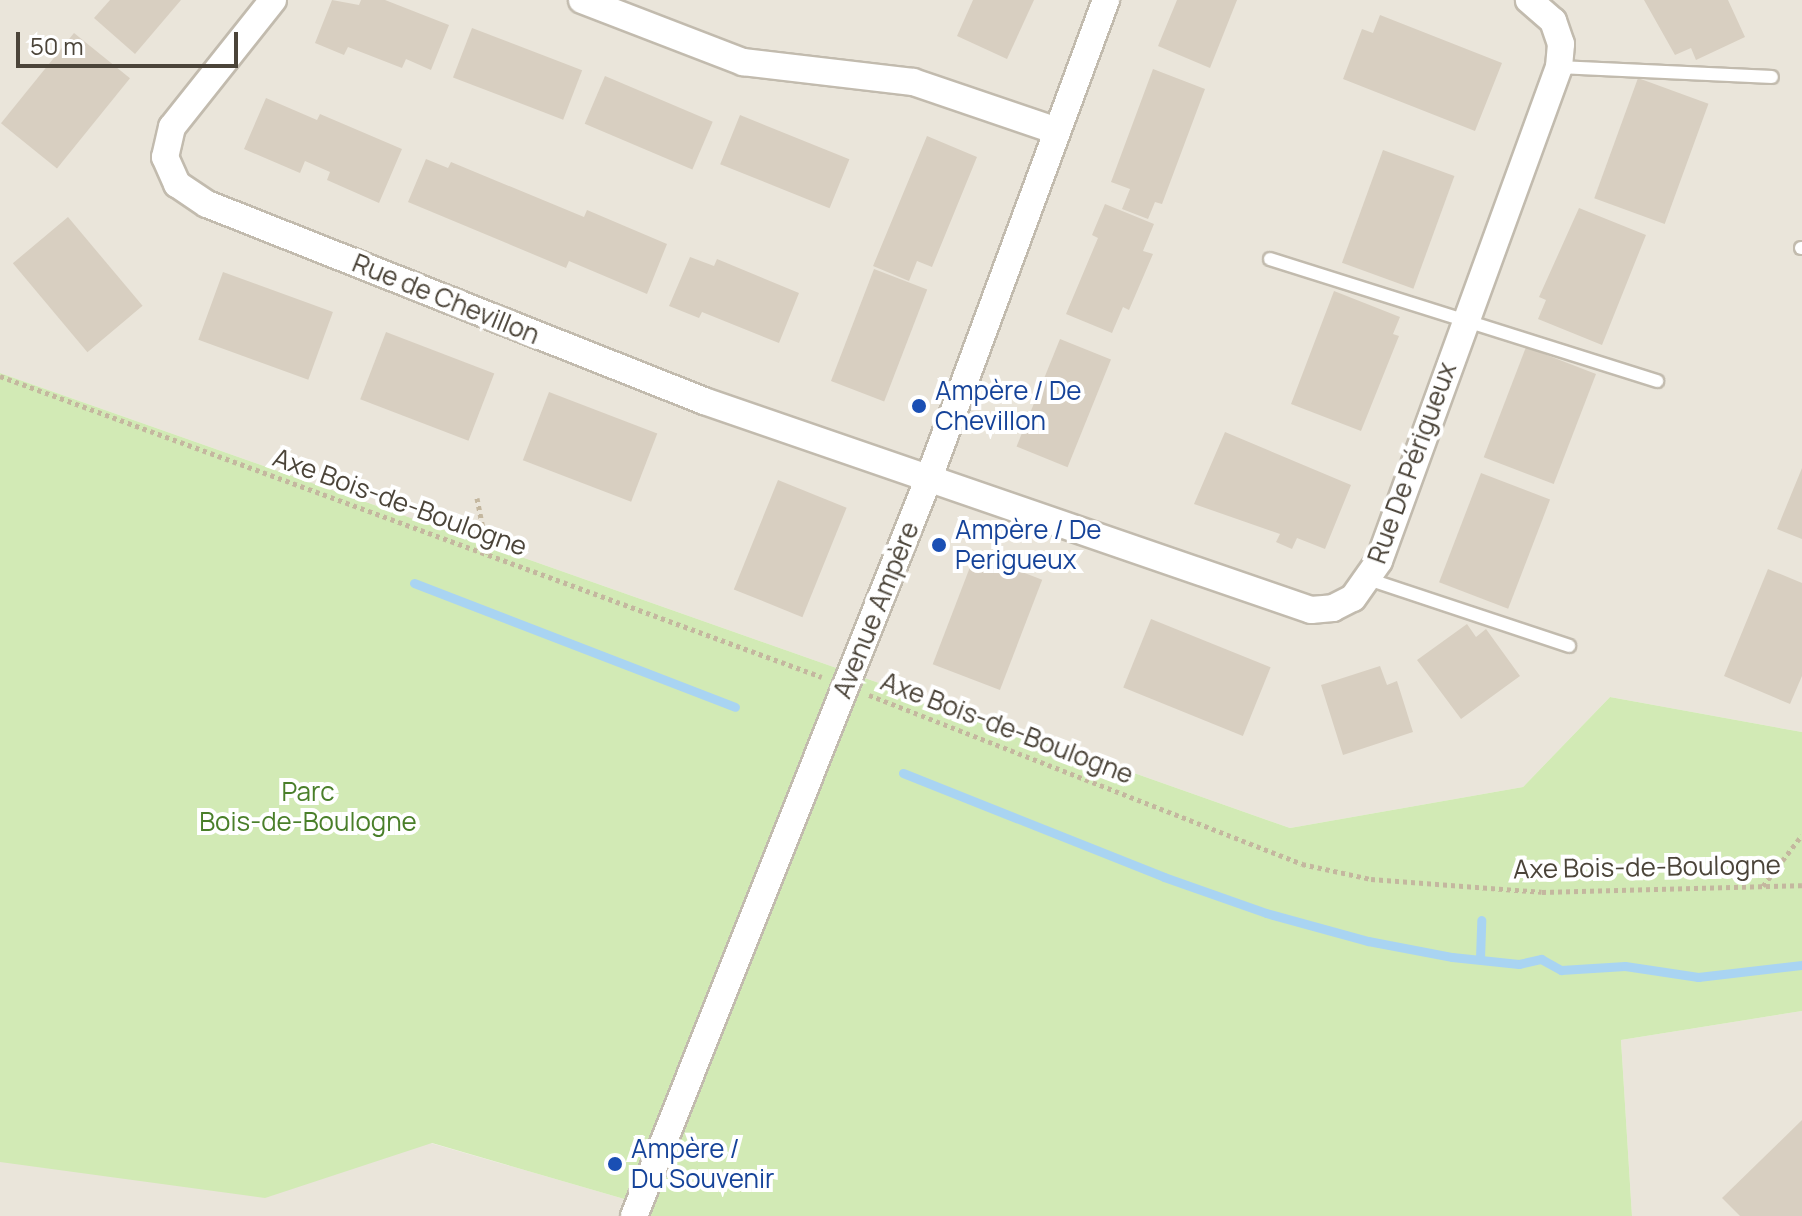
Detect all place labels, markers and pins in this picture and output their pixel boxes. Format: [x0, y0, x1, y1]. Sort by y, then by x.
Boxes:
place label: Ampère / De Chevillon [935, 375, 1082, 436]
marker: Ampère / De Chevillon [910, 397, 928, 415]
place label: Ampère / De Perigueux [955, 514, 1102, 576]
marker: Ampère / De Perigueux [930, 536, 948, 554]
place label: Ampère / Du Souvenir [631, 1133, 774, 1194]
marker: Ampère / Du Souvenir [606, 1155, 624, 1173]

